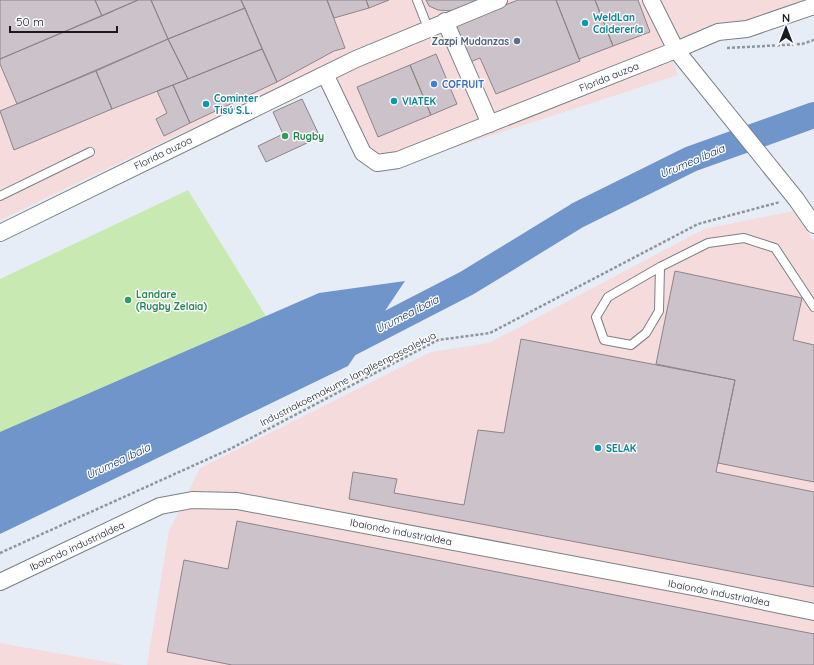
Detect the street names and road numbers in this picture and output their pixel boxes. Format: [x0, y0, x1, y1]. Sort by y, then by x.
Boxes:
street label: Florida auzoa [577, 59, 641, 95]
street label: Florida auzoa [132, 133, 194, 173]
street label: Industriakoemakume langileenpasealekua [258, 329, 438, 429]
street label: Ibaiondo industrialdea [349, 516, 453, 548]
street label: Ibaiondo industrialdea [27, 518, 127, 574]
street label: Ibaiondo industrialdea [667, 577, 771, 609]

